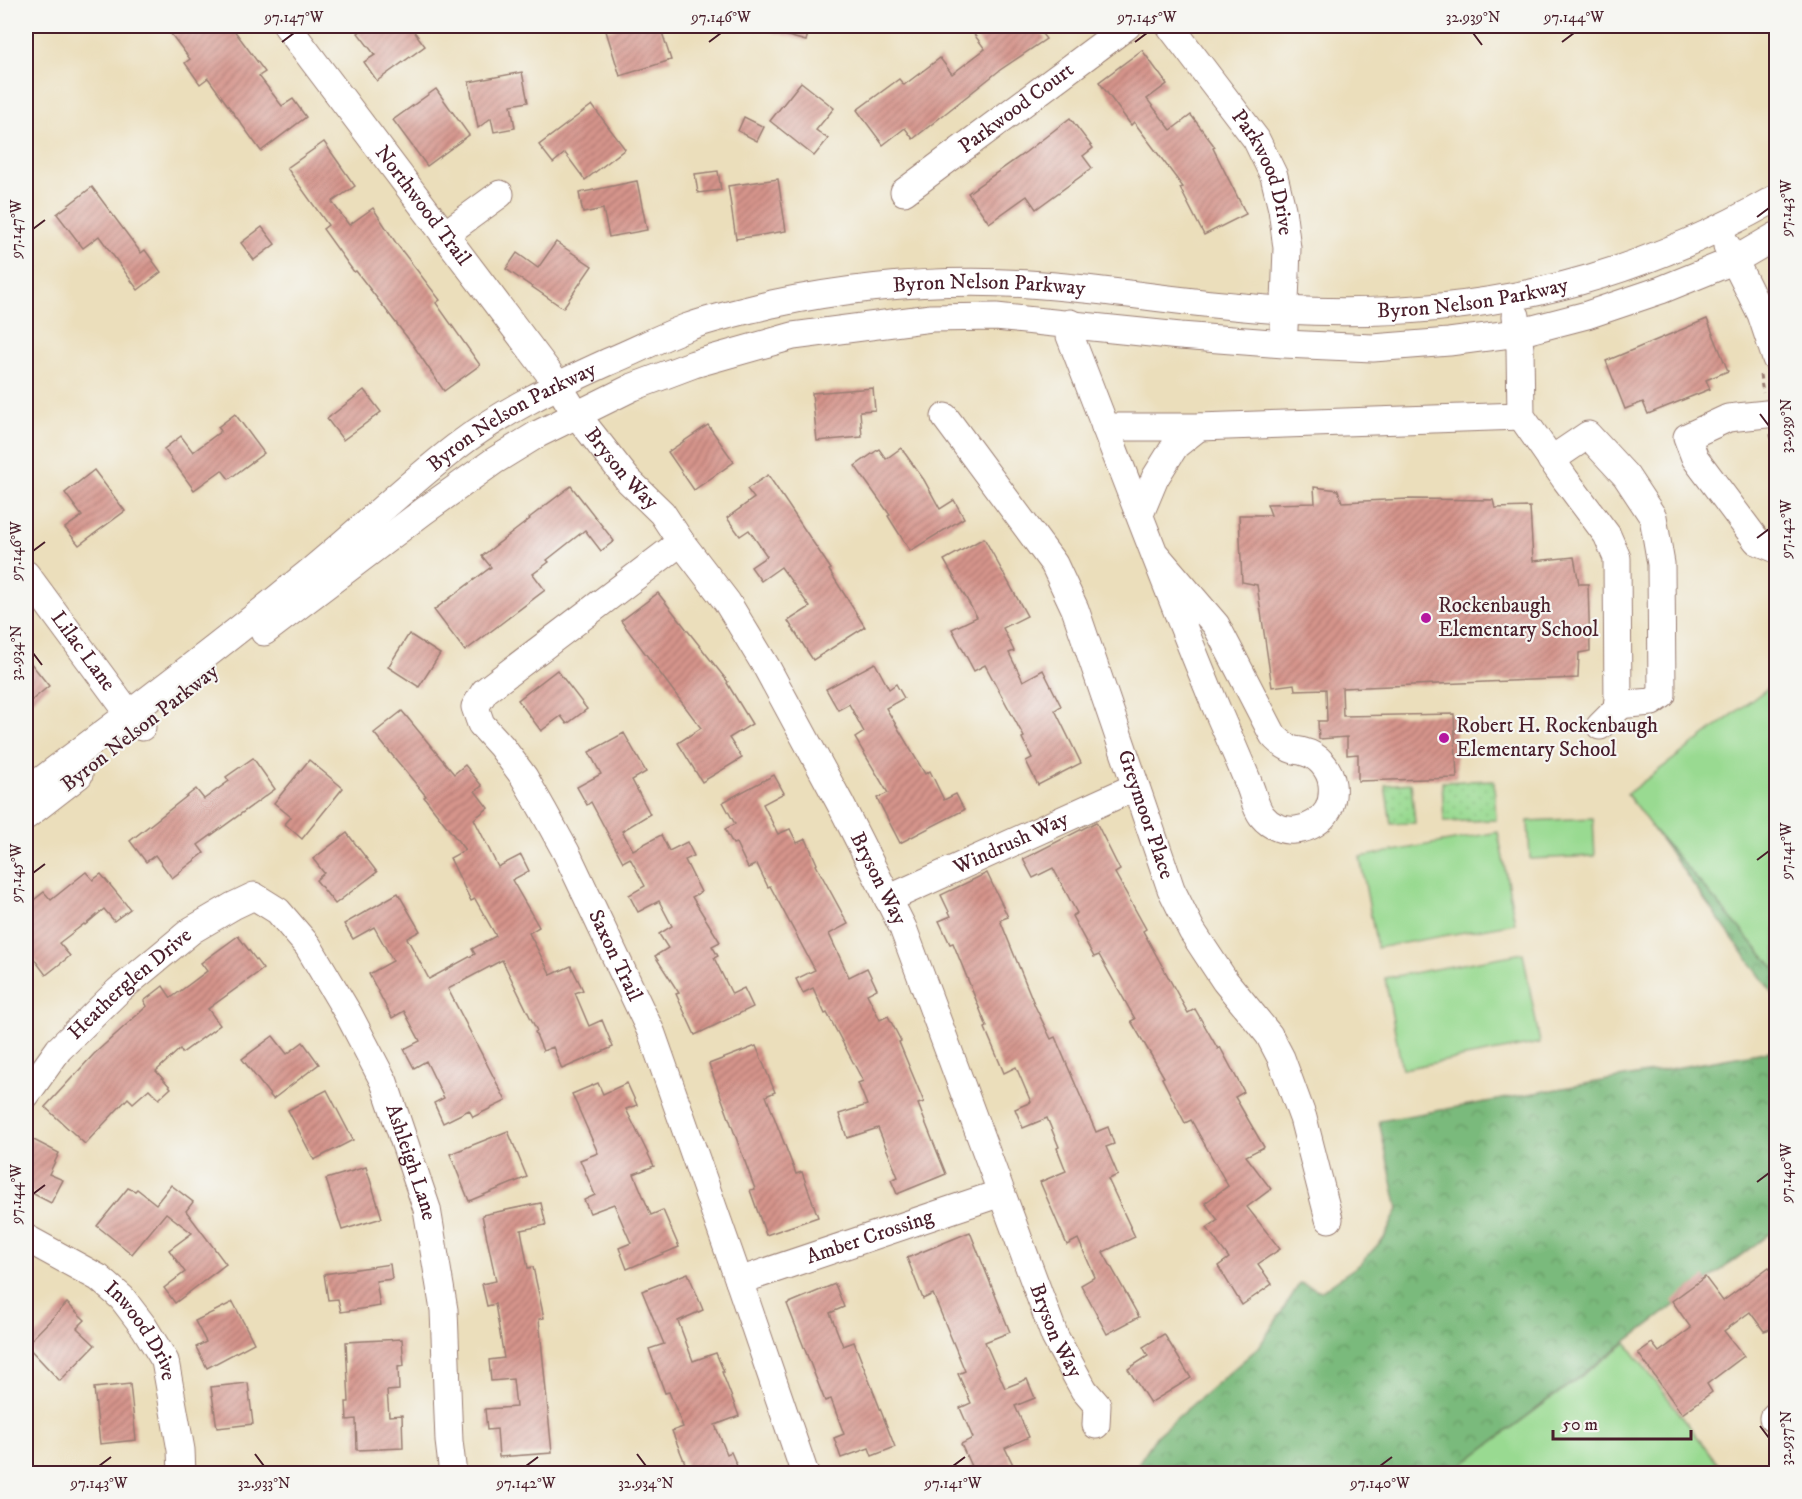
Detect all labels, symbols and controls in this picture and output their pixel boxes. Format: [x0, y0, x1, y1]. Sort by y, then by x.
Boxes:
text: 97.147°W [264, 8, 324, 27]
text: 97.146°W [690, 8, 751, 27]
text: 97.145°W [1117, 8, 1177, 27]
text: 32.939°N [1446, 8, 1500, 27]
text: 97.144°W [1543, 8, 1604, 27]
street label: Parkwood Court [954, 57, 1079, 160]
street label: Parkwood Drive [1225, 105, 1298, 237]
street label: Northwood Trail [369, 140, 477, 271]
text: 97.143°W [1777, 179, 1796, 238]
text: 97.147°W [7, 199, 26, 259]
street label: Byron Nelson Parkway [892, 269, 1088, 302]
street label: Byron Nelson Parkway [1377, 272, 1572, 324]
street label: Byron Nelson Parkway [422, 356, 601, 478]
text: 32.939°N [1777, 399, 1796, 453]
street label: Bryson Way [579, 422, 665, 516]
text: 97.142°W [1777, 499, 1796, 559]
text: 97.146°W [7, 521, 26, 582]
place label: Rockenbaugh Elementary School [1438, 593, 1599, 643]
street label: Lilac Lane [45, 606, 121, 697]
marker: Rockenbaugh Elementary School [1419, 611, 1433, 625]
text: 32.934°N [7, 625, 26, 681]
street label: Byron Nelson Parkway [56, 658, 225, 798]
place label: Robert H. Rockenbaugh Elementary School [1456, 713, 1658, 763]
marker: Robert H. Rockenbaugh Elementary School [1437, 731, 1451, 745]
street label: Greymoor Place [1111, 747, 1180, 883]
street label: Windrush Way [948, 806, 1073, 881]
text: 97.141°W [1777, 822, 1796, 881]
street label: Bryson Way [844, 828, 913, 930]
text: 97.145°W [7, 843, 26, 903]
street label: Saxon Trail [582, 906, 648, 1006]
street label: Heatherglen Drive [63, 922, 197, 1046]
street label: Ashleigh Lane [379, 1101, 442, 1223]
text: 97.140°W [1777, 1143, 1796, 1204]
text: 97.144°W [7, 1164, 26, 1225]
street label: Amber Crossing [803, 1203, 938, 1270]
street label: Inwood Drive [99, 1276, 181, 1383]
street label: Bryson Way [1023, 1280, 1088, 1383]
scale bar [1553, 1403, 1691, 1441]
text: 32.937°N [1777, 1411, 1796, 1465]
text: 50 m [1562, 1414, 1598, 1436]
text: 97.143°W [69, 1474, 128, 1493]
text: 32.933°N [238, 1474, 290, 1493]
text: 97.142°W [496, 1474, 556, 1493]
text: 32.934°N [618, 1474, 674, 1493]
text: 97.141°W [923, 1474, 982, 1493]
text: 97.140°W [1349, 1474, 1410, 1493]

